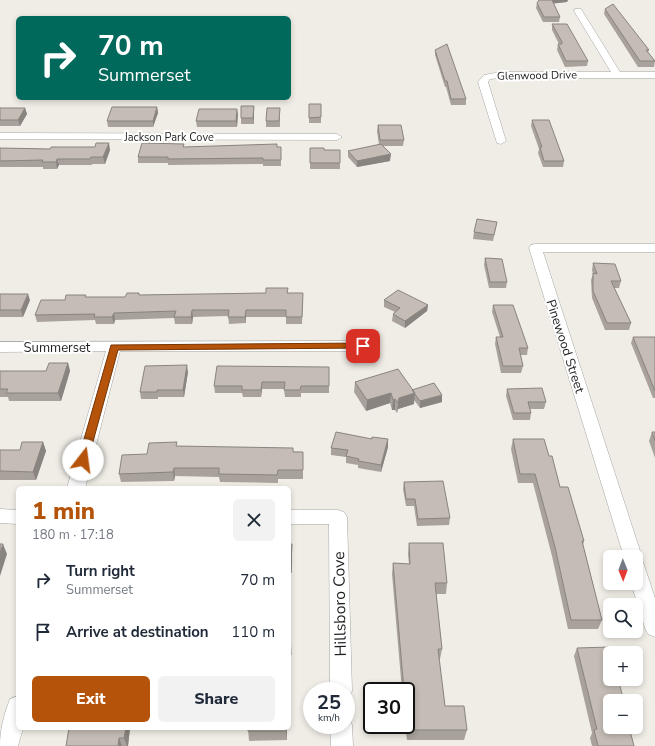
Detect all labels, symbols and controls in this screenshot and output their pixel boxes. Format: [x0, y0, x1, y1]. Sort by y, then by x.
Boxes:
text: 70 m [98, 27, 164, 65]
icon: right [32, 32, 84, 84]
text: Summerset [98, 63, 190, 87]
street label: Glenwood Drive [497, 67, 577, 84]
street label: Jackson Park Cove [123, 130, 214, 145]
street label: Pinewood Street [541, 297, 589, 396]
pin [346, 329, 380, 363]
icon: arrive [352, 335, 374, 357]
street label: Summerset [24, 339, 91, 357]
position arrow [62, 439, 104, 481]
text: 1 min [32, 495, 95, 527]
button: close [233, 499, 275, 541]
text: 180 m · 17:18 [32, 526, 114, 544]
north arrow [603, 550, 643, 590]
map controls [603, 550, 643, 734]
street label: Hillsboro Cove [328, 551, 352, 657]
text: Turn right [66, 561, 135, 581]
icon: right [32, 569, 54, 591]
text: 70 m [240, 570, 275, 590]
text: Summerset [66, 581, 133, 599]
button: search [603, 598, 643, 638]
icon: arrive [32, 621, 54, 643]
text: Arrive at destination [66, 622, 209, 642]
text: 110 m [231, 622, 275, 642]
button: + [603, 646, 643, 686]
button: Exit [32, 676, 150, 722]
button: Share [158, 676, 275, 722]
speed limit sign: 30 [363, 682, 415, 734]
text: 25 [317, 689, 341, 716]
button: − [603, 694, 643, 734]
text: km/h [318, 711, 340, 725]

